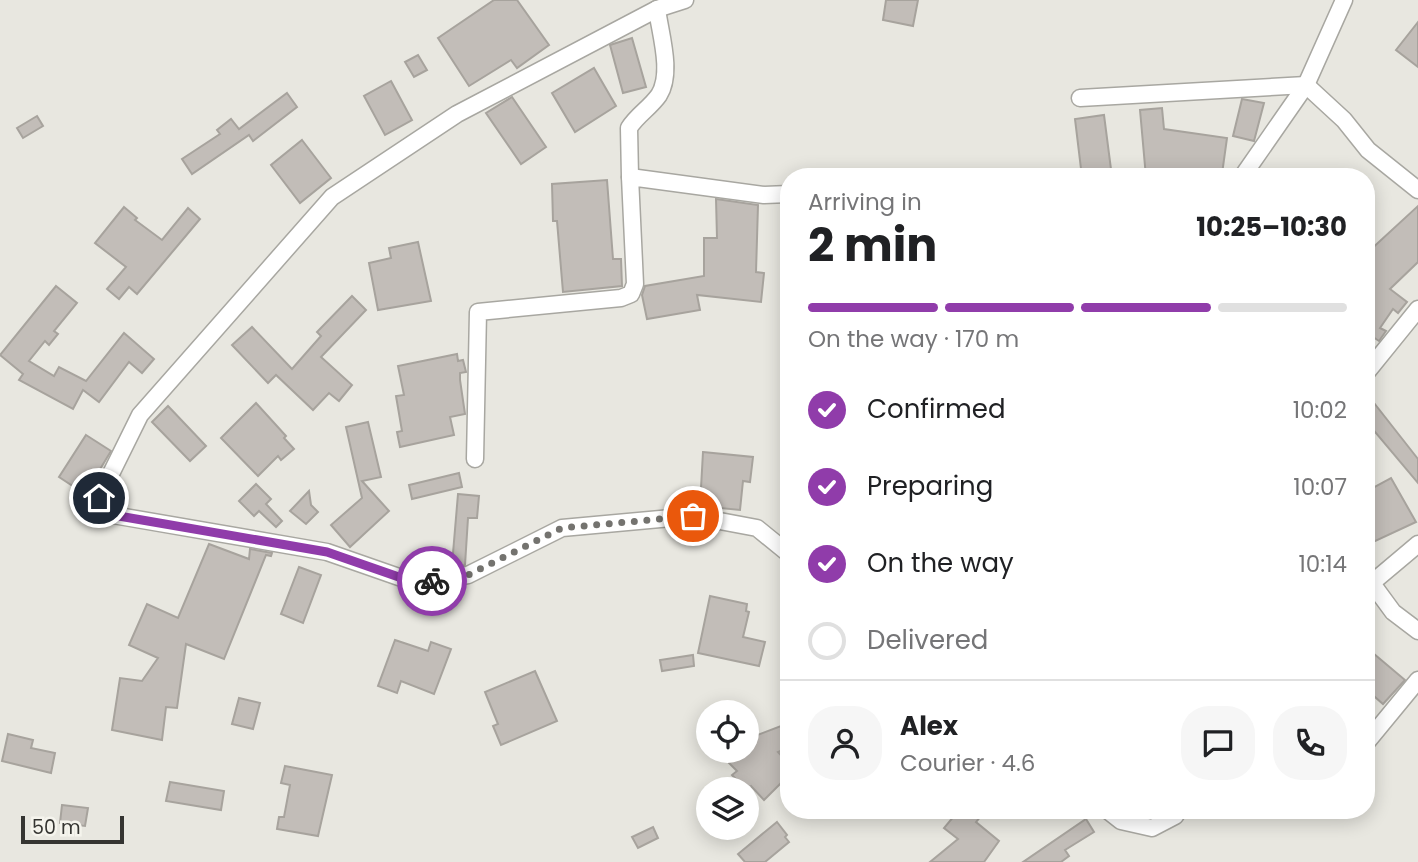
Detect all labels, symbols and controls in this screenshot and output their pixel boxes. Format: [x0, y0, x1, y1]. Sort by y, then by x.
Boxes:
text: Arriving in [808, 186, 922, 218]
text: 10:25–10:30 [1196, 209, 1347, 245]
text: 2 min [808, 213, 937, 277]
text: On the way · 170 m [808, 323, 1019, 355]
icon: check [808, 391, 846, 429]
text: Confirmed [867, 391, 1005, 427]
text: 10:02 [1293, 394, 1347, 426]
pin [69, 468, 129, 528]
icon: check [808, 468, 846, 506]
text: Preparing [867, 468, 993, 504]
text: 10:07 [1293, 471, 1347, 503]
icon: home [80, 479, 118, 517]
pin [663, 486, 723, 546]
icon: bag [674, 497, 712, 535]
icon: check [808, 545, 846, 583]
text: On the way [867, 545, 1014, 581]
courier [397, 546, 467, 616]
text: 10:14 [1298, 548, 1347, 580]
icon: bike [413, 562, 451, 600]
text: Delivered [867, 622, 988, 658]
map controls [696, 700, 759, 840]
button: locate [696, 700, 759, 763]
button: person [808, 706, 882, 780]
button: chat [1181, 706, 1255, 780]
button: phone [1273, 706, 1347, 780]
text: Alex [900, 708, 958, 744]
text: Courier · 4.6 [900, 747, 1035, 779]
button: layers [696, 777, 759, 840]
scale bar [21, 813, 124, 845]
text: 50 m [32, 814, 81, 841]

